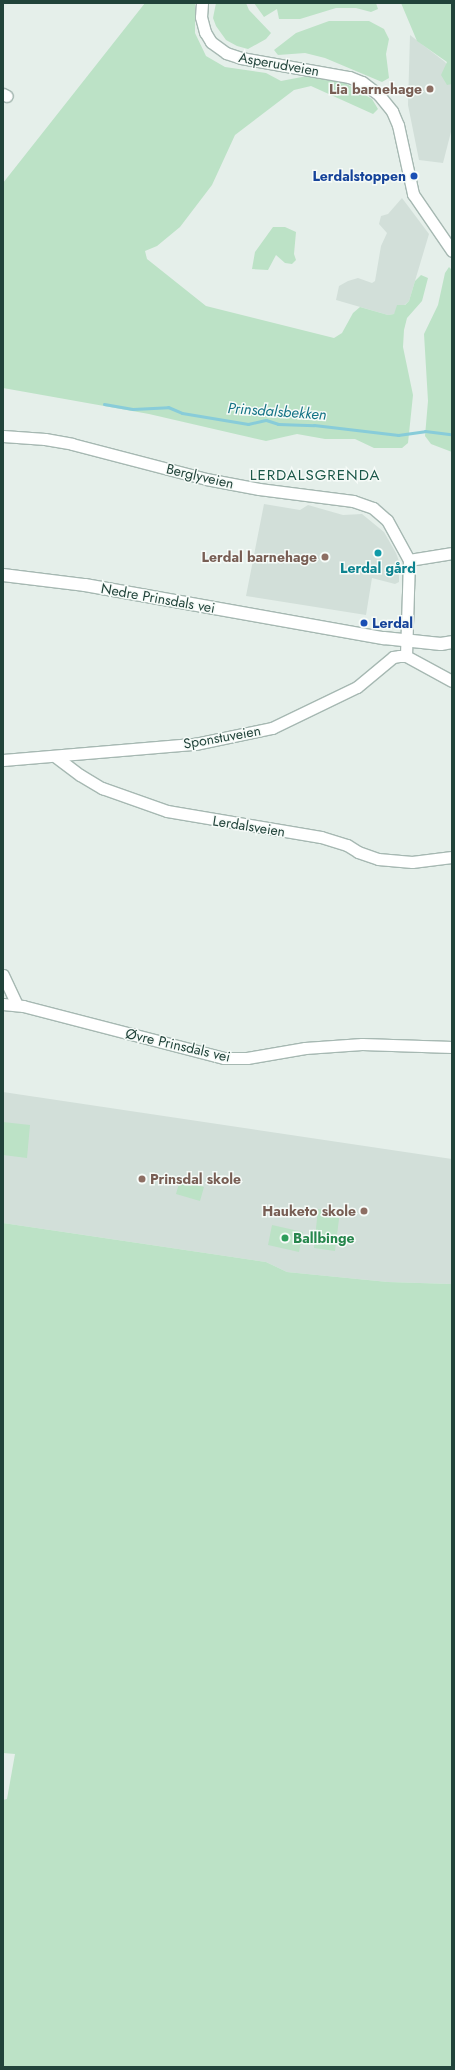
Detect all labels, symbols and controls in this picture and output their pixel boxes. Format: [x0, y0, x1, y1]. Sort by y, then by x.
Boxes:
street label: Asperudveien [237, 49, 321, 79]
place label: Lia barnehage [329, 81, 422, 97]
marker: Lia barnehage [425, 84, 435, 94]
place label: Lerdalstoppen [312, 168, 406, 184]
marker: Lerdalstoppen [409, 171, 419, 181]
water label: Prinsdalsbekken [227, 400, 327, 424]
street label: Berglyveien [165, 460, 235, 492]
district label: LERDALSGRENDA [250, 467, 380, 485]
marker: Lerdal gård [373, 548, 383, 558]
place label: Lerdal barnehage [202, 549, 317, 565]
marker: Lerdal barnehage [320, 552, 330, 562]
place label: Lerdal gård [340, 560, 416, 576]
street label: Nedre Prinsdals vei [100, 580, 216, 616]
place label: Lerdal [372, 615, 413, 631]
marker: Lerdal [359, 618, 369, 628]
street label: Sponstuveien [182, 722, 262, 752]
street label: Lerdalsveien [212, 812, 286, 840]
street label: Øvre Prinsdals vei [124, 1025, 232, 1065]
place label: Prinsdal skole [150, 1171, 241, 1187]
marker: Prinsdal skole [137, 1174, 147, 1184]
place label: Hauketo skole [262, 1203, 356, 1219]
marker: Hauketo skole [359, 1206, 369, 1216]
place label: Ballbinge [293, 1230, 355, 1246]
marker: Ballbinge [280, 1233, 290, 1243]

